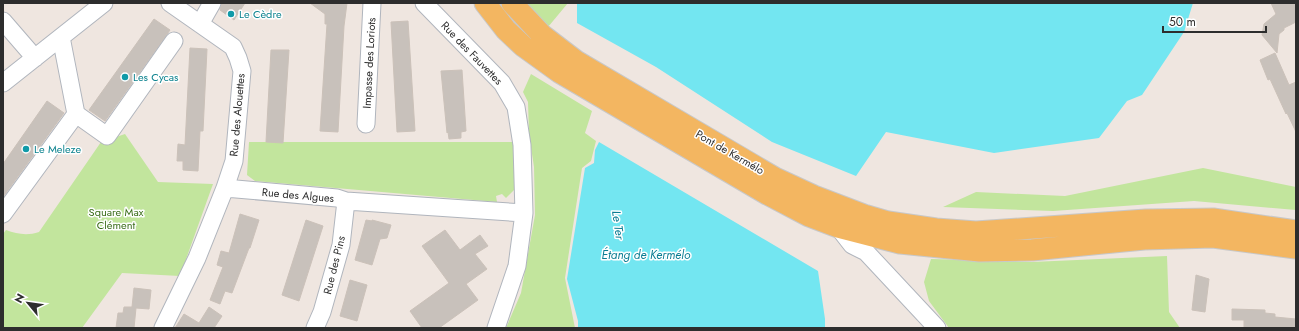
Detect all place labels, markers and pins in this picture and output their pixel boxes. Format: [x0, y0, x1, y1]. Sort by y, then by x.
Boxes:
place label: Le Cèdre [239, 6, 282, 22]
marker: Le Cèdre [226, 9, 236, 19]
place label: Les Cycas [133, 69, 179, 85]
marker: Les Cycas [120, 72, 130, 82]
place label: Le Meleze [34, 141, 81, 157]
marker: Le Meleze [21, 144, 31, 154]

